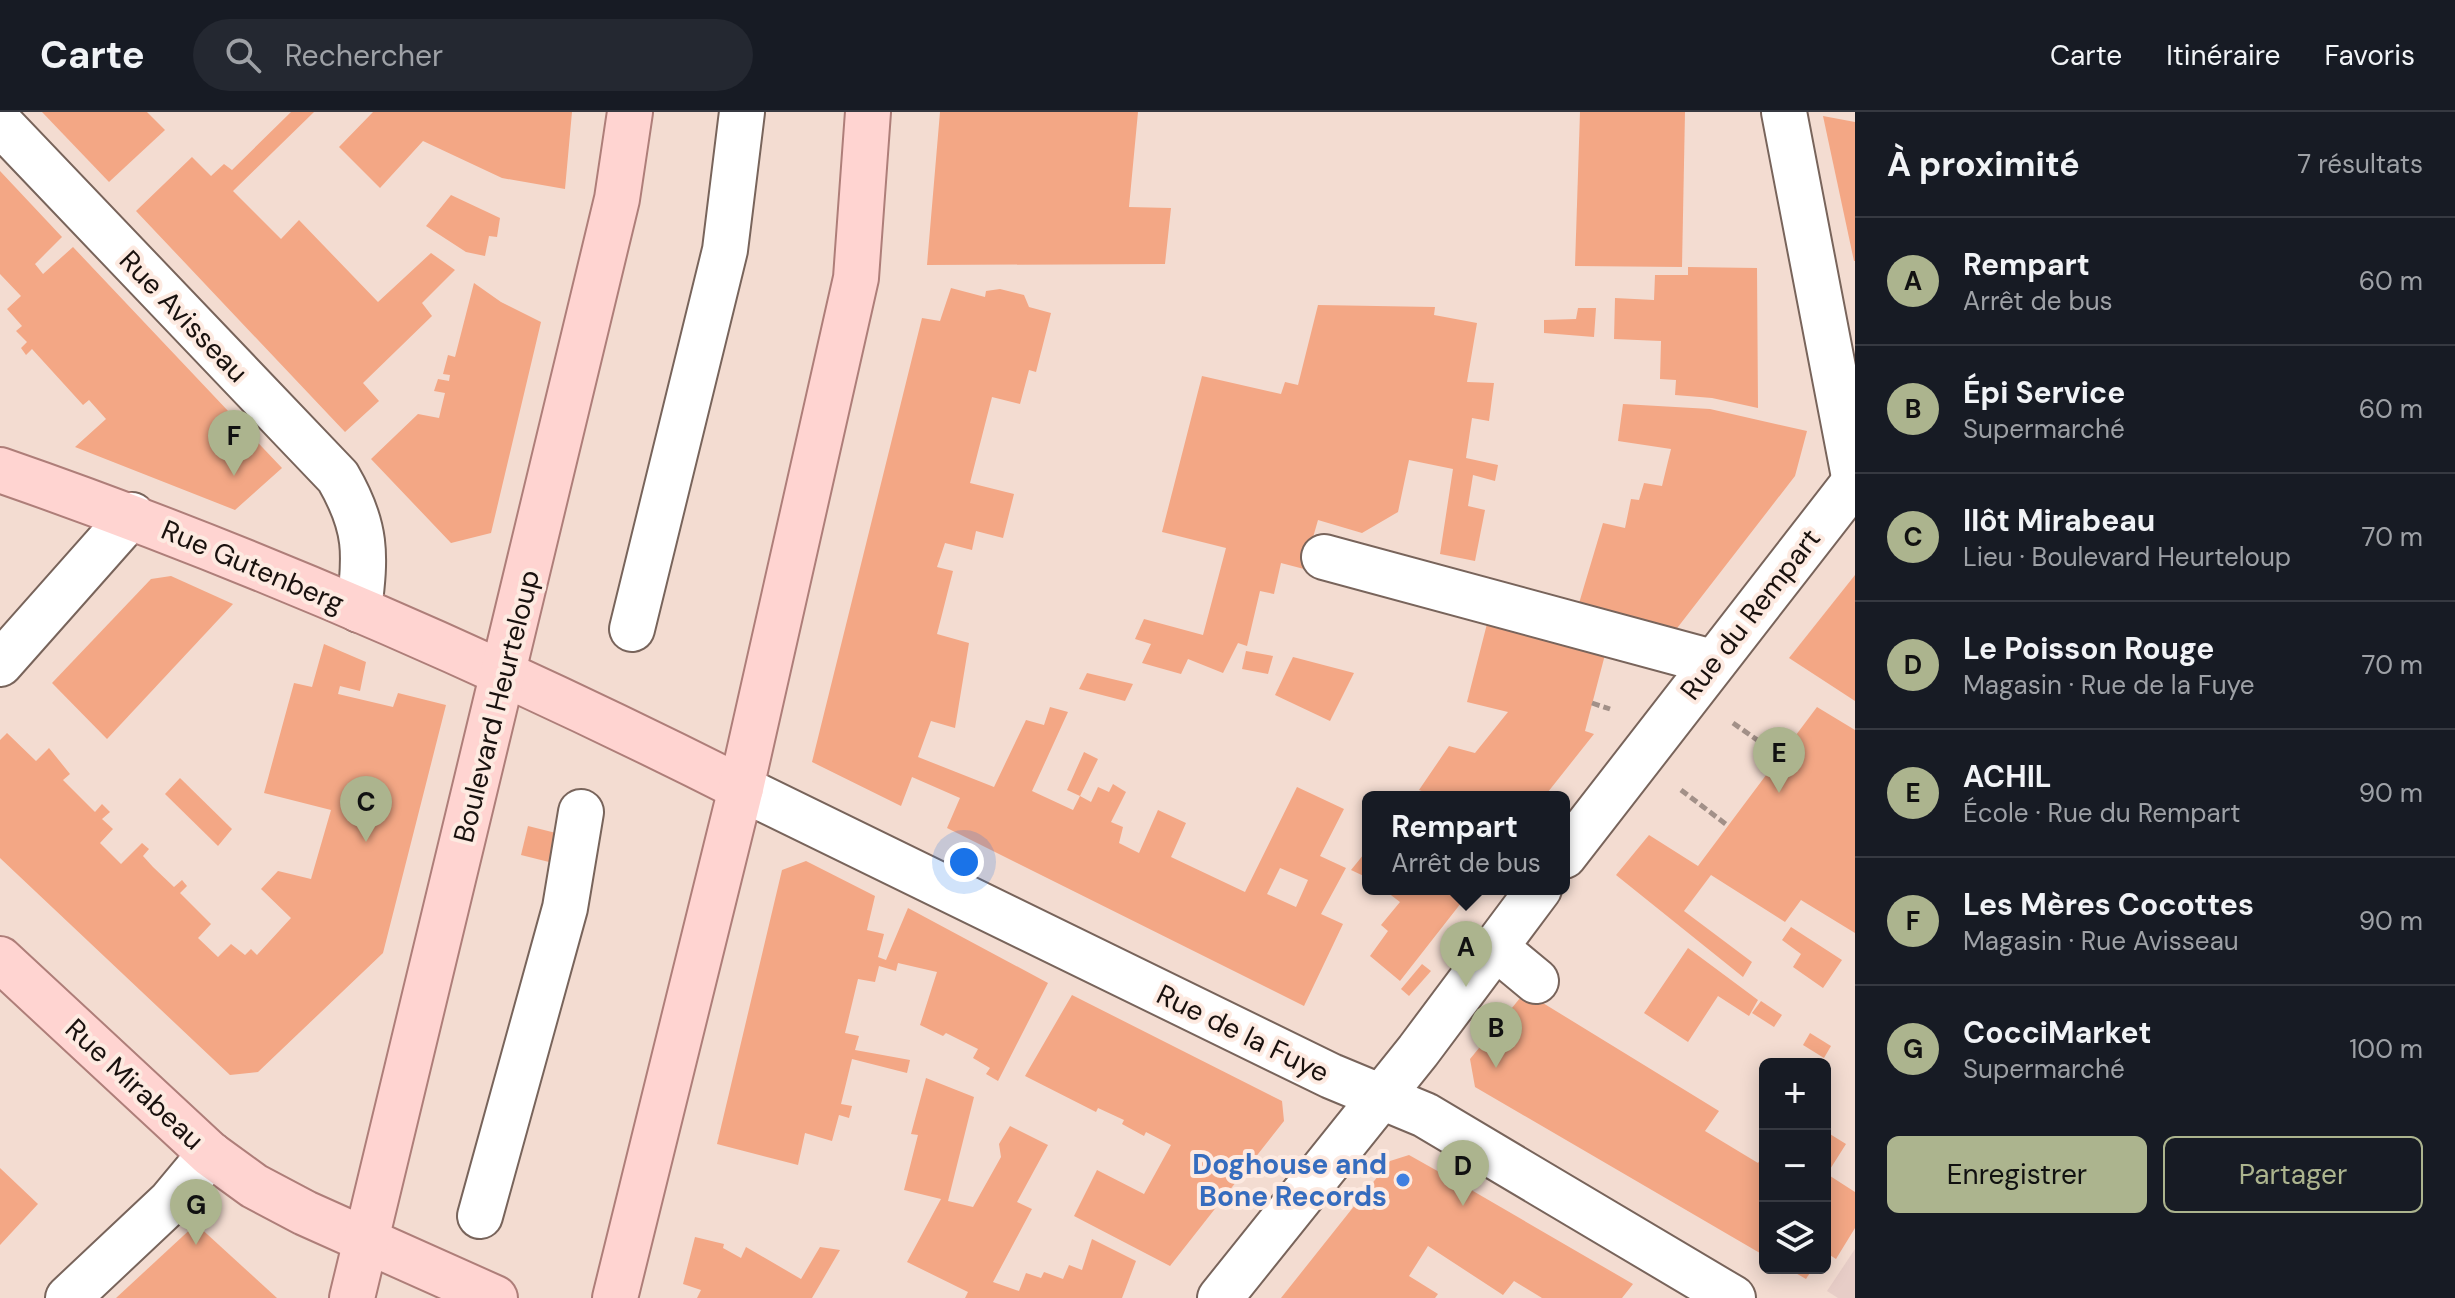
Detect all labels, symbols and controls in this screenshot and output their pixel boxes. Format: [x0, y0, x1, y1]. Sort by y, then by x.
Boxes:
search box [193, 19, 753, 91]
text: Carte [40, 30, 145, 80]
icon: search [221, 33, 265, 77]
text: Rechercher [285, 36, 443, 75]
text: Carte [2050, 37, 2122, 74]
text: Itinéraire [2166, 37, 2280, 74]
text: Favoris [2324, 37, 2415, 74]
text: À proximité [1887, 142, 2080, 187]
text: 7 résultats [2297, 147, 2423, 181]
street label: Rue Avisseau [111, 242, 256, 390]
text: Rempart [1963, 245, 2090, 284]
text: A [1904, 264, 1922, 298]
text: 60 m [2359, 264, 2423, 298]
text: Arrêt de bus [1963, 284, 2113, 318]
text: Épi Service [1963, 373, 2125, 412]
text: B [1905, 392, 1921, 426]
text: 60 m [2359, 392, 2423, 426]
pin: F [208, 410, 260, 476]
text: Supermarché [1963, 412, 2125, 446]
text: Ilôt Mirabeau [1963, 501, 2155, 540]
street label: Rue Gutenberg [156, 511, 350, 622]
text: C [1903, 520, 1923, 554]
text: 70 m [2362, 520, 2423, 554]
street label: Rue du Rempart [1672, 521, 1829, 708]
text: Lieu · Boulevard Heurteloup [1963, 540, 2291, 574]
street label: Boulevard Heurteloup [445, 566, 548, 846]
text: Le Poisson Rouge [1963, 629, 2214, 668]
text: D [1904, 648, 1922, 682]
text: 70 m [2362, 648, 2423, 682]
text: Magasin · Rue de la Fuye [1963, 668, 2255, 702]
pin: E [1753, 727, 1805, 793]
text: ACHIL [1963, 757, 2052, 796]
pin: C [340, 776, 392, 842]
text: E [1905, 776, 1921, 810]
text: 90 m [2359, 776, 2423, 810]
popup [1362, 791, 1570, 895]
text: École · Rue du Rempart [1963, 796, 2241, 830]
text: Rempart [1391, 807, 1518, 846]
your location [944, 842, 984, 882]
text: Arrêt de bus [1391, 846, 1541, 880]
text: Les Mères Cocottes [1963, 885, 2254, 924]
text: F [1906, 904, 1920, 938]
text: 90 m [2359, 904, 2423, 938]
pin: A [1440, 921, 1492, 987]
text: Magasin · Rue Avisseau [1963, 924, 2239, 958]
street label: Rue de la Fuye [1151, 976, 1335, 1091]
pin: B [1470, 1002, 1522, 1068]
street label: Rue Mirabeau [57, 1011, 212, 1158]
text: CocciMarket [1963, 1013, 2151, 1052]
text: G [1903, 1032, 1923, 1066]
text: 100 m [2349, 1032, 2423, 1066]
text: Supermarché [1963, 1052, 2125, 1086]
map controls [1759, 1058, 1831, 1274]
button: + [1759, 1058, 1831, 1130]
button: − [1759, 1130, 1831, 1202]
button: Enregistrer [1887, 1136, 2147, 1213]
button: Partager [2163, 1136, 2423, 1213]
pin: D [1437, 1140, 1489, 1206]
place label: Doghouse and Bone Records [1192, 1146, 1387, 1215]
marker: Doghouse and Bone Records [1394, 1171, 1412, 1189]
pin: G [170, 1179, 222, 1245]
button: layers [1759, 1202, 1831, 1274]

